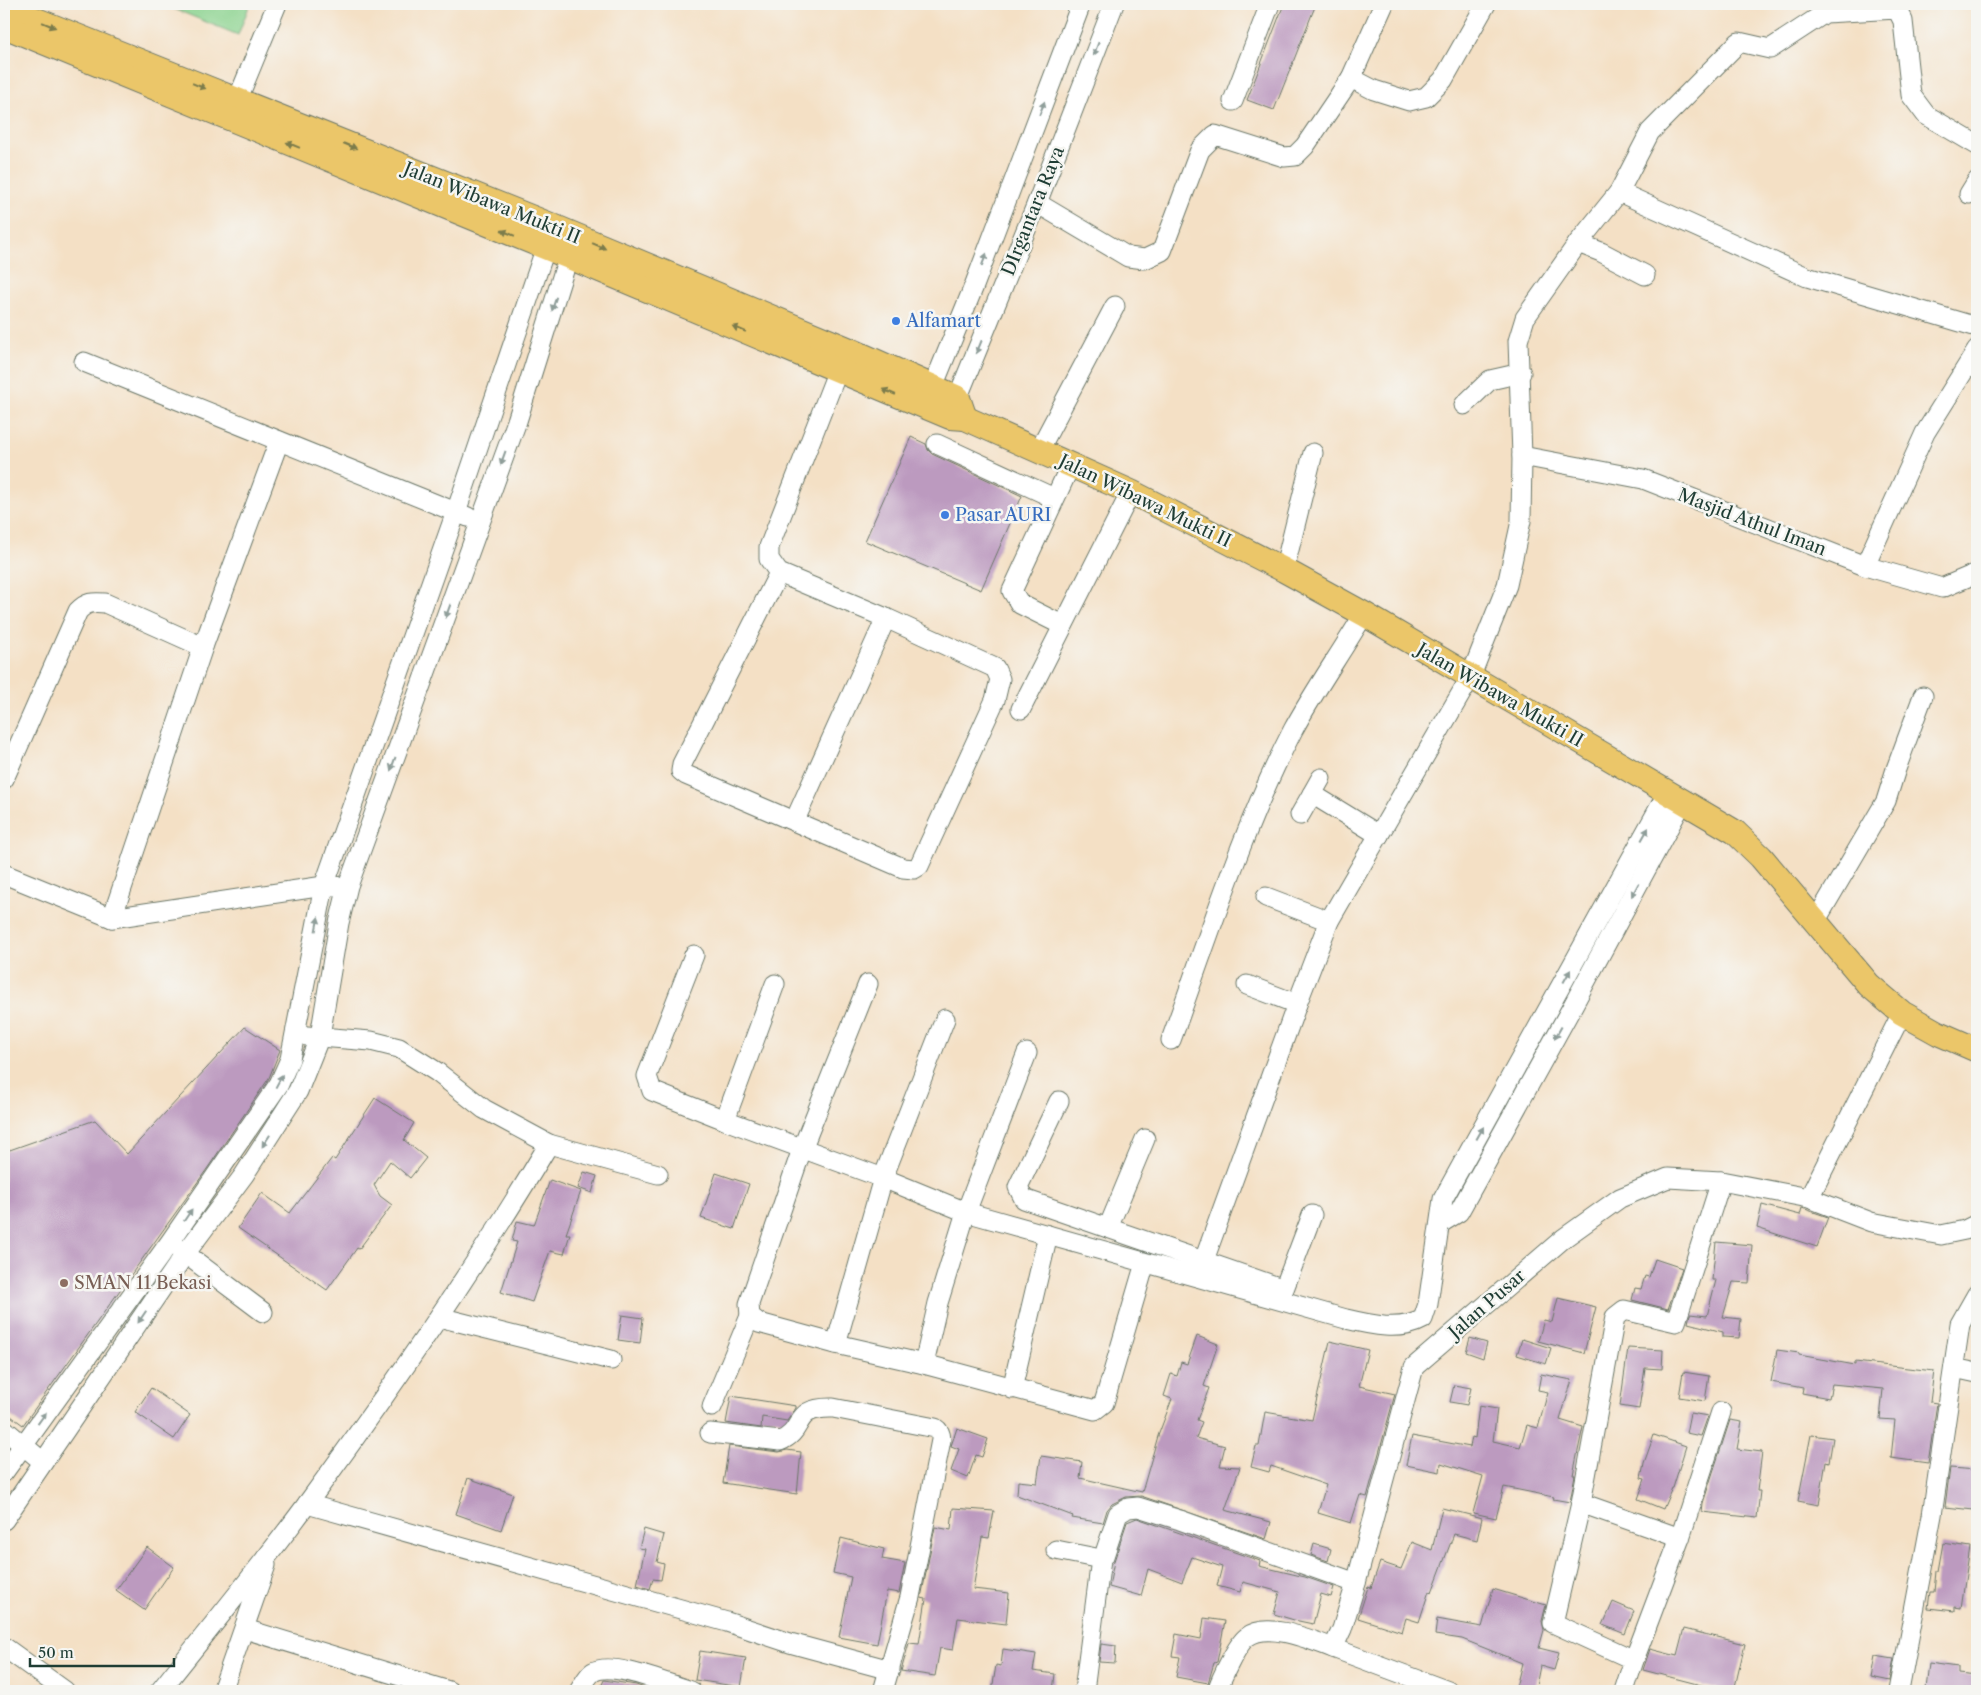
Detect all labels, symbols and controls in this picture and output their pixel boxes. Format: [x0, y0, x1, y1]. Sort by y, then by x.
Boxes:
one-way arrow [42, 21, 57, 29]
one-way arrow [1092, 42, 1100, 56]
one-way arrow [192, 83, 207, 90]
one-way arrow [1039, 100, 1046, 115]
one-way arrow [286, 141, 300, 149]
one-way arrow [343, 143, 358, 150]
street label: DIrgantara Raya [997, 143, 1069, 279]
street label: Jalan Wibawa Mukti II [398, 156, 584, 249]
one-way arrow [500, 229, 515, 237]
one-way arrow [592, 242, 606, 250]
one-way arrow [980, 252, 988, 267]
one-way arrow [549, 296, 557, 311]
place label: Alfamart [905, 310, 981, 332]
marker: Alfamart [890, 315, 902, 327]
one-way arrow [732, 324, 746, 332]
one-way arrow [975, 340, 983, 355]
one-way arrow [882, 387, 896, 395]
street label: Jalan Wibawa Mukti II [1053, 448, 1235, 552]
one-way arrow [499, 451, 507, 466]
street label: Masjid Athul Iman [1675, 484, 1829, 560]
place label: Pasar AURI [955, 504, 1051, 526]
marker: Pasar AURI [939, 509, 951, 521]
one-way arrow [444, 603, 451, 618]
street label: Jalan Wibawa Mukti II [1410, 637, 1587, 752]
one-way arrow [389, 756, 396, 771]
one-way arrow [1641, 826, 1649, 841]
one-way arrow [1631, 884, 1640, 897]
one-way arrow [313, 916, 321, 931]
one-way arrow [1563, 969, 1571, 983]
one-way arrow [1554, 1026, 1562, 1041]
one-way arrow [275, 1074, 283, 1088]
one-way arrow [1475, 1127, 1484, 1140]
one-way arrow [261, 1135, 271, 1148]
one-way arrow [183, 1209, 193, 1222]
street label: Jalan Pusar [1442, 1264, 1530, 1345]
place label: SMAN 11 Bekasi [74, 1272, 212, 1294]
marker: SMAN 11 Bekasi [58, 1277, 70, 1289]
one-way arrow [137, 1310, 147, 1324]
one-way arrow [37, 1411, 47, 1425]
scale bar [30, 1635, 174, 1667]
text: 50 m [38, 1643, 74, 1662]

